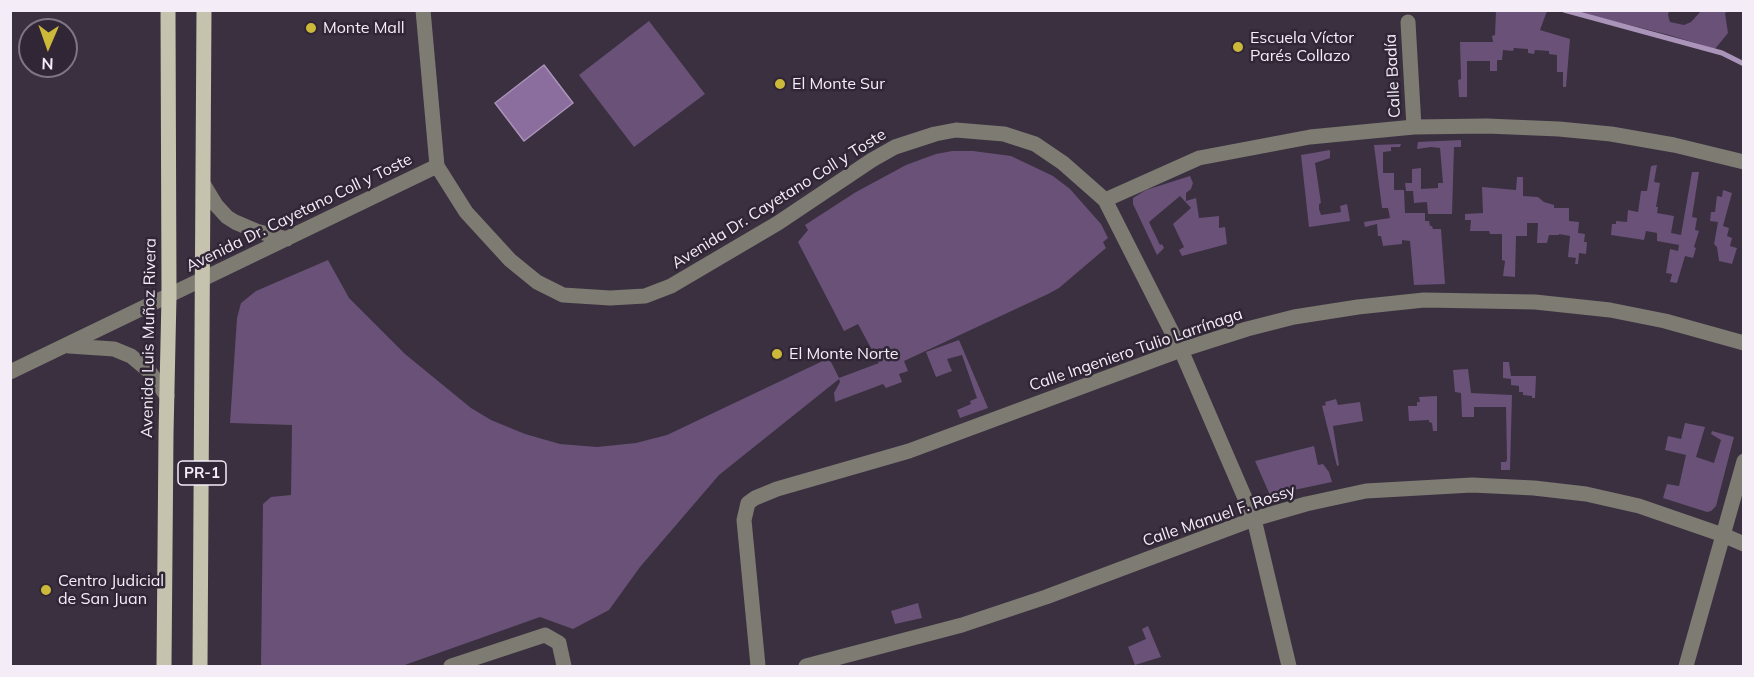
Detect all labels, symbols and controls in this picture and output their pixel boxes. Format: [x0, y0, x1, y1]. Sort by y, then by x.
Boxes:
north arrow [18, 18, 78, 78]
place label: Monte Mall [323, 18, 405, 38]
marker: Monte Mall [304, 21, 318, 35]
place label: Escuela Víctor Parés Collazo [1250, 28, 1354, 66]
street label: Calle Badía [1381, 33, 1405, 119]
marker: Escuela Víctor Parés Collazo [1231, 40, 1245, 54]
text: N [41, 54, 54, 74]
place label: El Monte Sur [792, 74, 885, 94]
marker: El Monte Sur [773, 77, 787, 91]
street label: Avenida Dr. Cayetano Coll y Toste [668, 125, 890, 273]
street label: Avenida Dr. Cayetano Coll y Toste [183, 150, 415, 276]
street label: Avenida Luis Muñoz Rivera [138, 238, 160, 438]
street label: Calle Ingeniero Tulio Larrínaga [1027, 304, 1245, 396]
place label: El Monte Norte [789, 344, 899, 364]
marker: El Monte Norte [770, 347, 784, 361]
road number: PR-1 [178, 461, 226, 485]
street label: Calle Manuel F. Rossy [1140, 481, 1298, 551]
place label: Centro Judicial de San Juan [58, 571, 164, 609]
marker: Centro Judicial de San Juan [39, 583, 53, 597]

